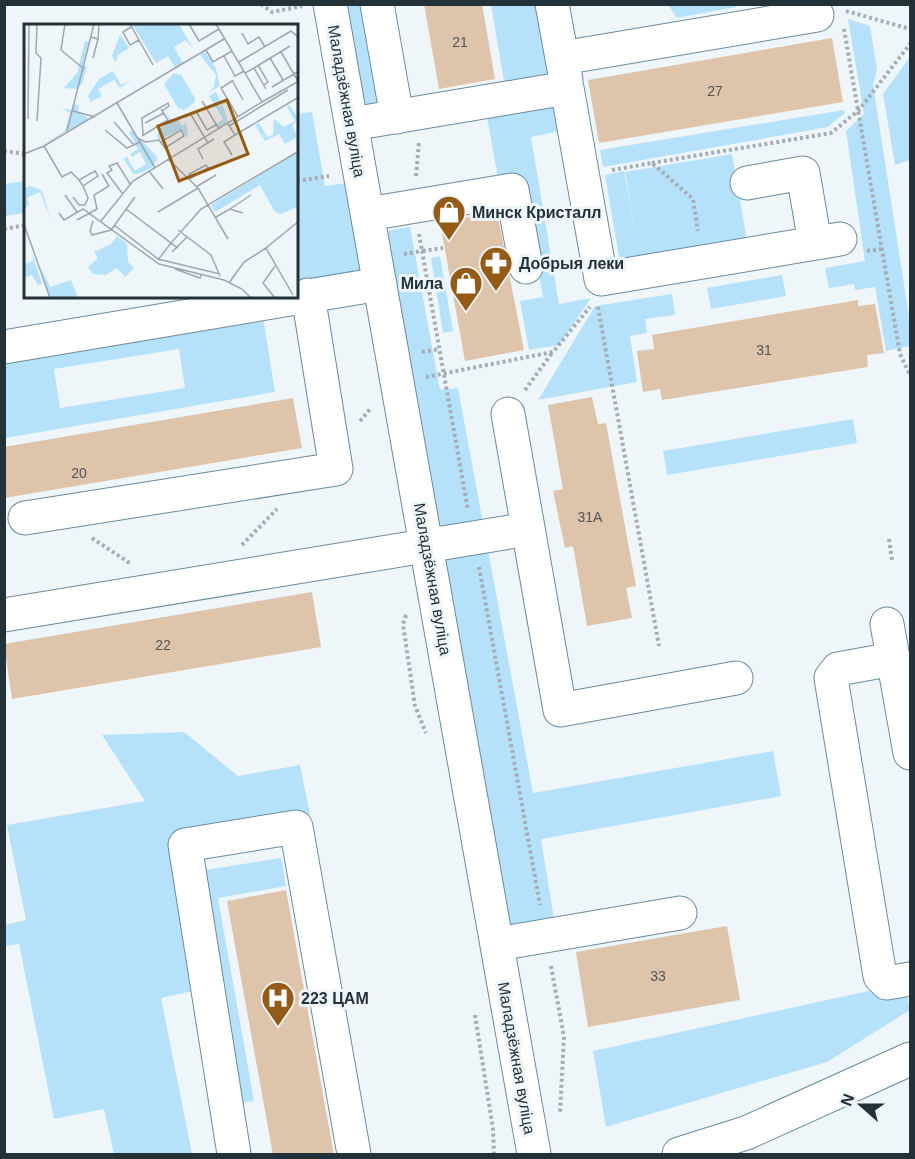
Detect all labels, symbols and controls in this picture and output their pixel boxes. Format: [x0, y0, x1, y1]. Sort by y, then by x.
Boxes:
inset map [24, 24, 298, 298]
street label: Маладзёжная вуліца [325, 24, 368, 179]
house number: 21 [452, 34, 468, 50]
house number: 27 [707, 83, 723, 99]
shop icon: Минск Кристалл [431, 194, 467, 241]
place label: Минск Кристалл [472, 204, 602, 221]
pharmacy icon: Добрыя леки [478, 245, 514, 292]
place label: Добрыя леки [519, 255, 624, 272]
shop icon: Мила [448, 265, 484, 312]
place label: Мила [401, 275, 443, 292]
house number: 31 [756, 342, 772, 358]
house number: 20 [71, 465, 87, 481]
street label: Маладзёжная вуліца [411, 502, 454, 657]
house number: 31А [578, 509, 603, 525]
house number: 22 [155, 637, 171, 653]
house number: 33 [650, 968, 666, 984]
hospital icon: 223 ЦAM [260, 980, 296, 1027]
street label: Маладзёжная вуліца [495, 981, 538, 1136]
place label: 223 ЦAM [301, 990, 369, 1007]
north arrow [831, 1075, 891, 1135]
text: N [837, 1091, 857, 1108]

